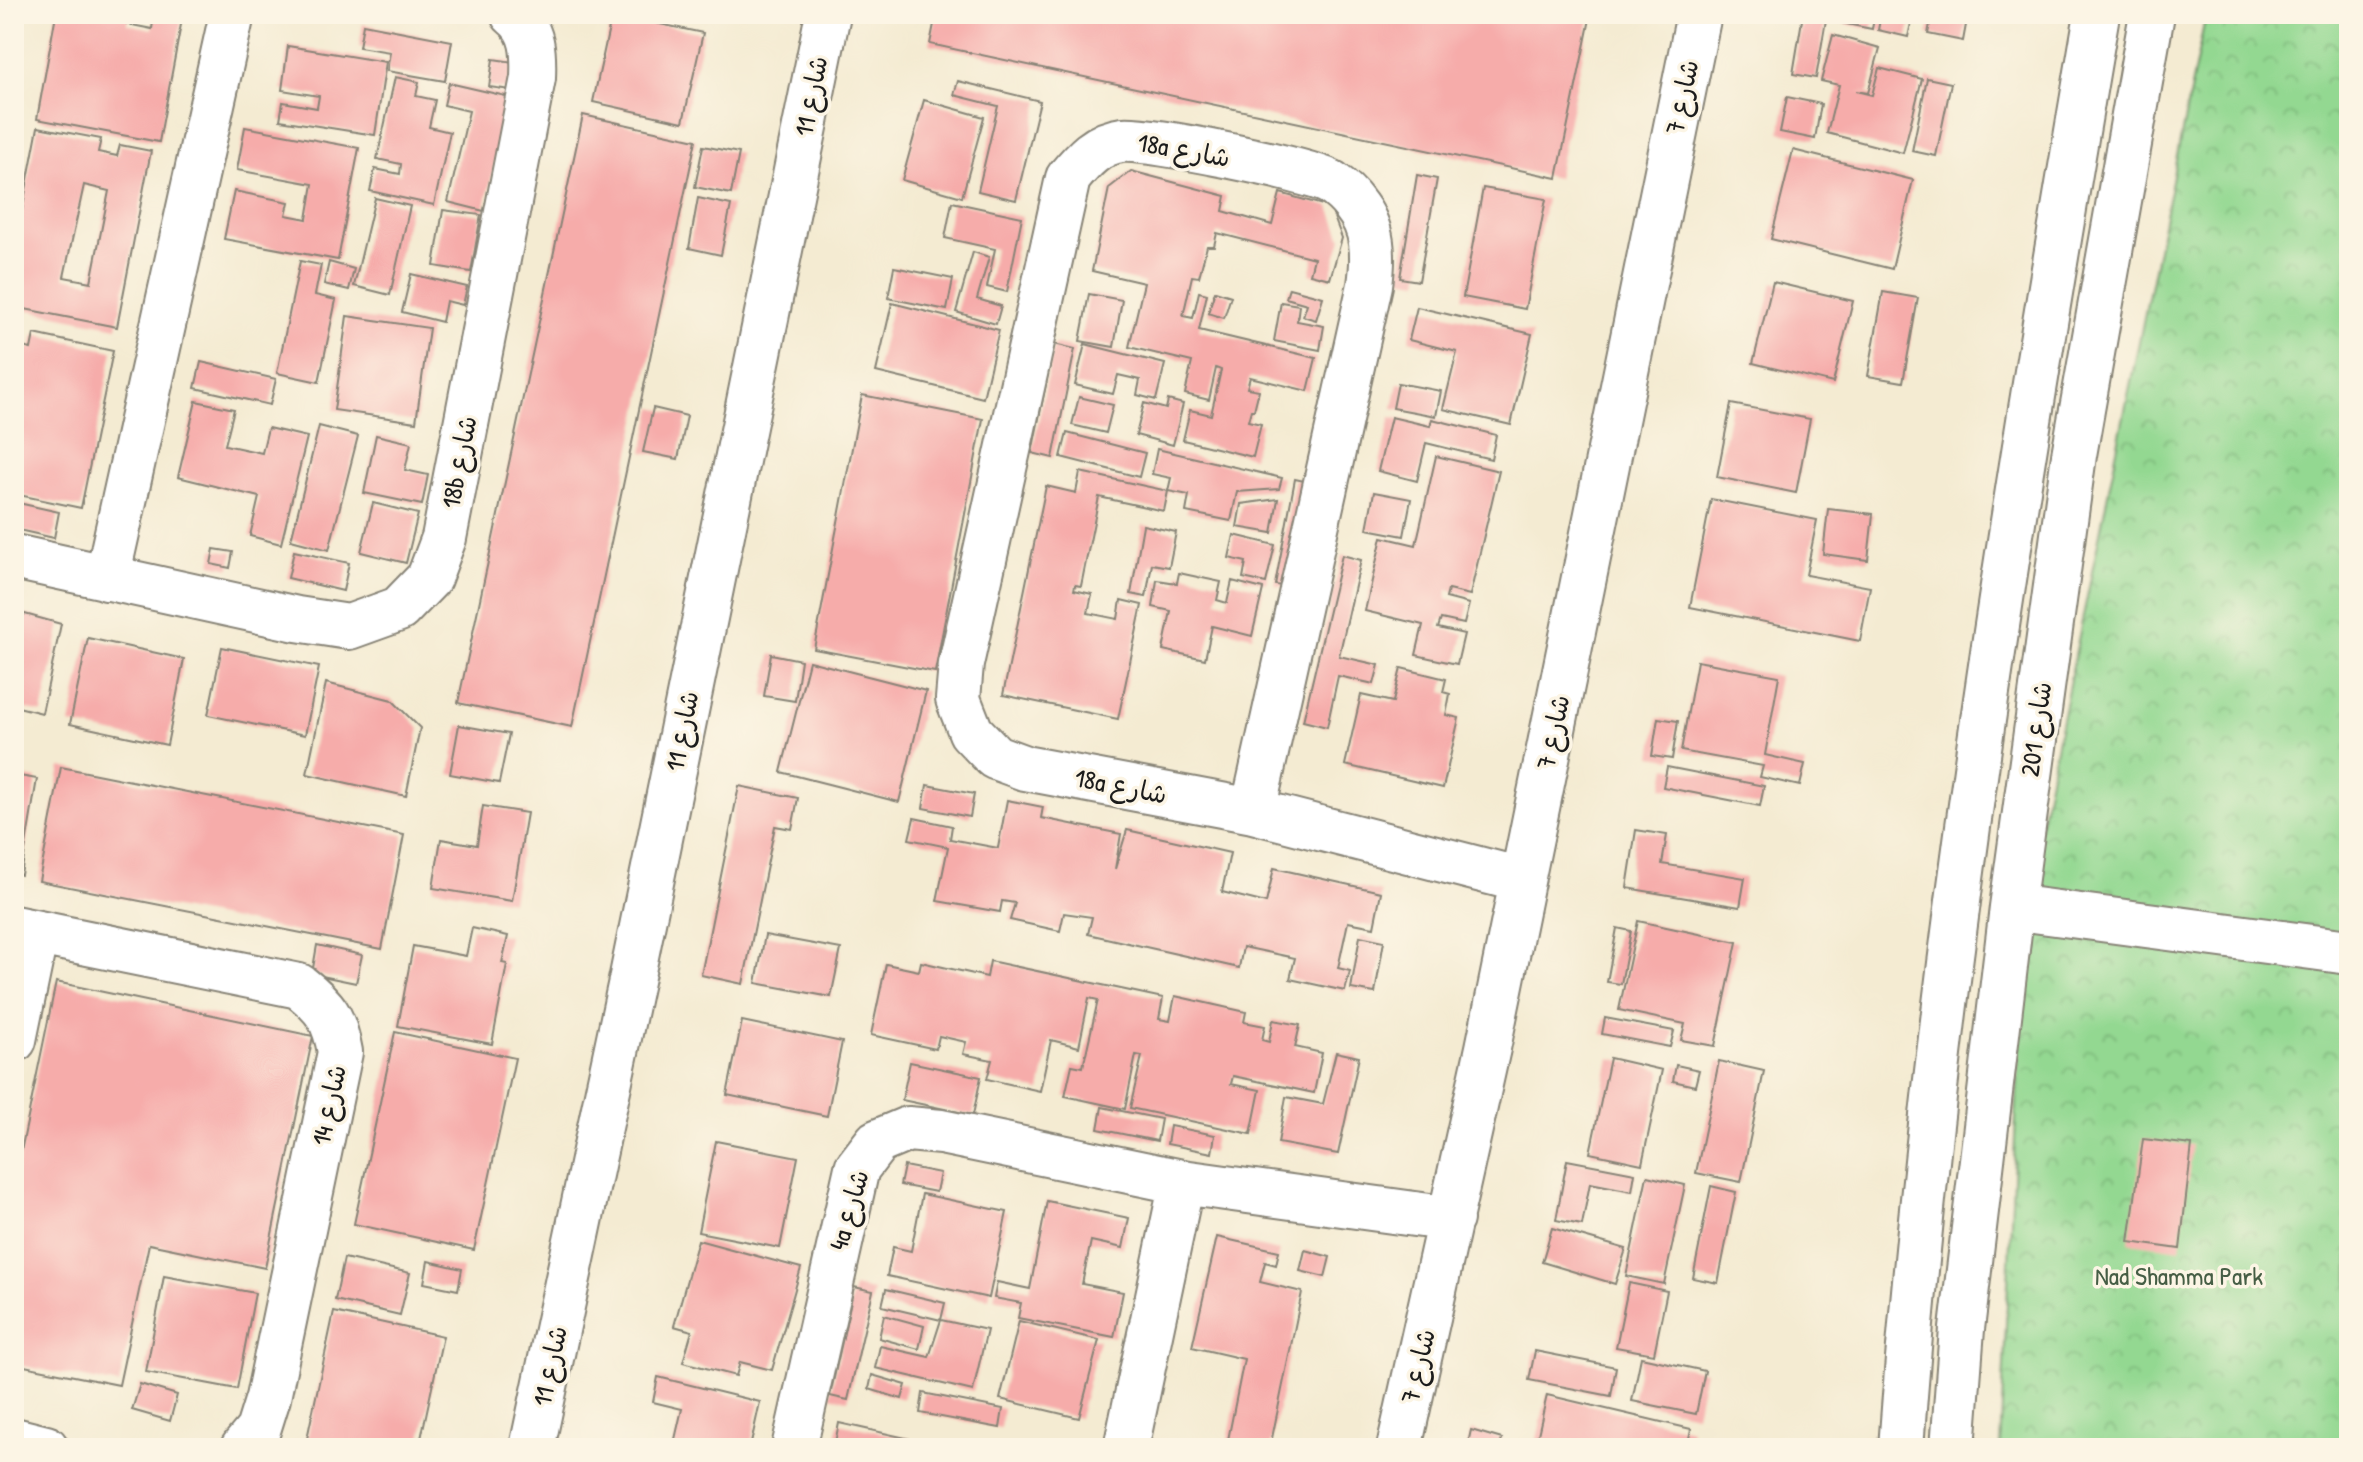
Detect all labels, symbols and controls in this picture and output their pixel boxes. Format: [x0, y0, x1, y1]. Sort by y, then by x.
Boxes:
street label: شارع 11 [786, 53, 836, 139]
street label: شارع 7 [1657, 57, 1707, 137]
street label: 18a شارع [1135, 124, 1233, 176]
street label: 18b شارع [432, 413, 486, 511]
street label: شارع 201 [2012, 679, 2060, 779]
street label: شارع 11 [657, 688, 707, 774]
street label: شارع 7 [1528, 692, 1578, 772]
street label: 18a شارع [1072, 759, 1170, 813]
street label: شارع 14 [303, 1061, 355, 1149]
street label: 4a شارع [820, 1166, 878, 1254]
park label: Nad Shamma Park [2095, 1258, 2263, 1293]
street label: شارع 11 [524, 1323, 576, 1409]
street label: شارع 7 [1392, 1325, 1444, 1407]

